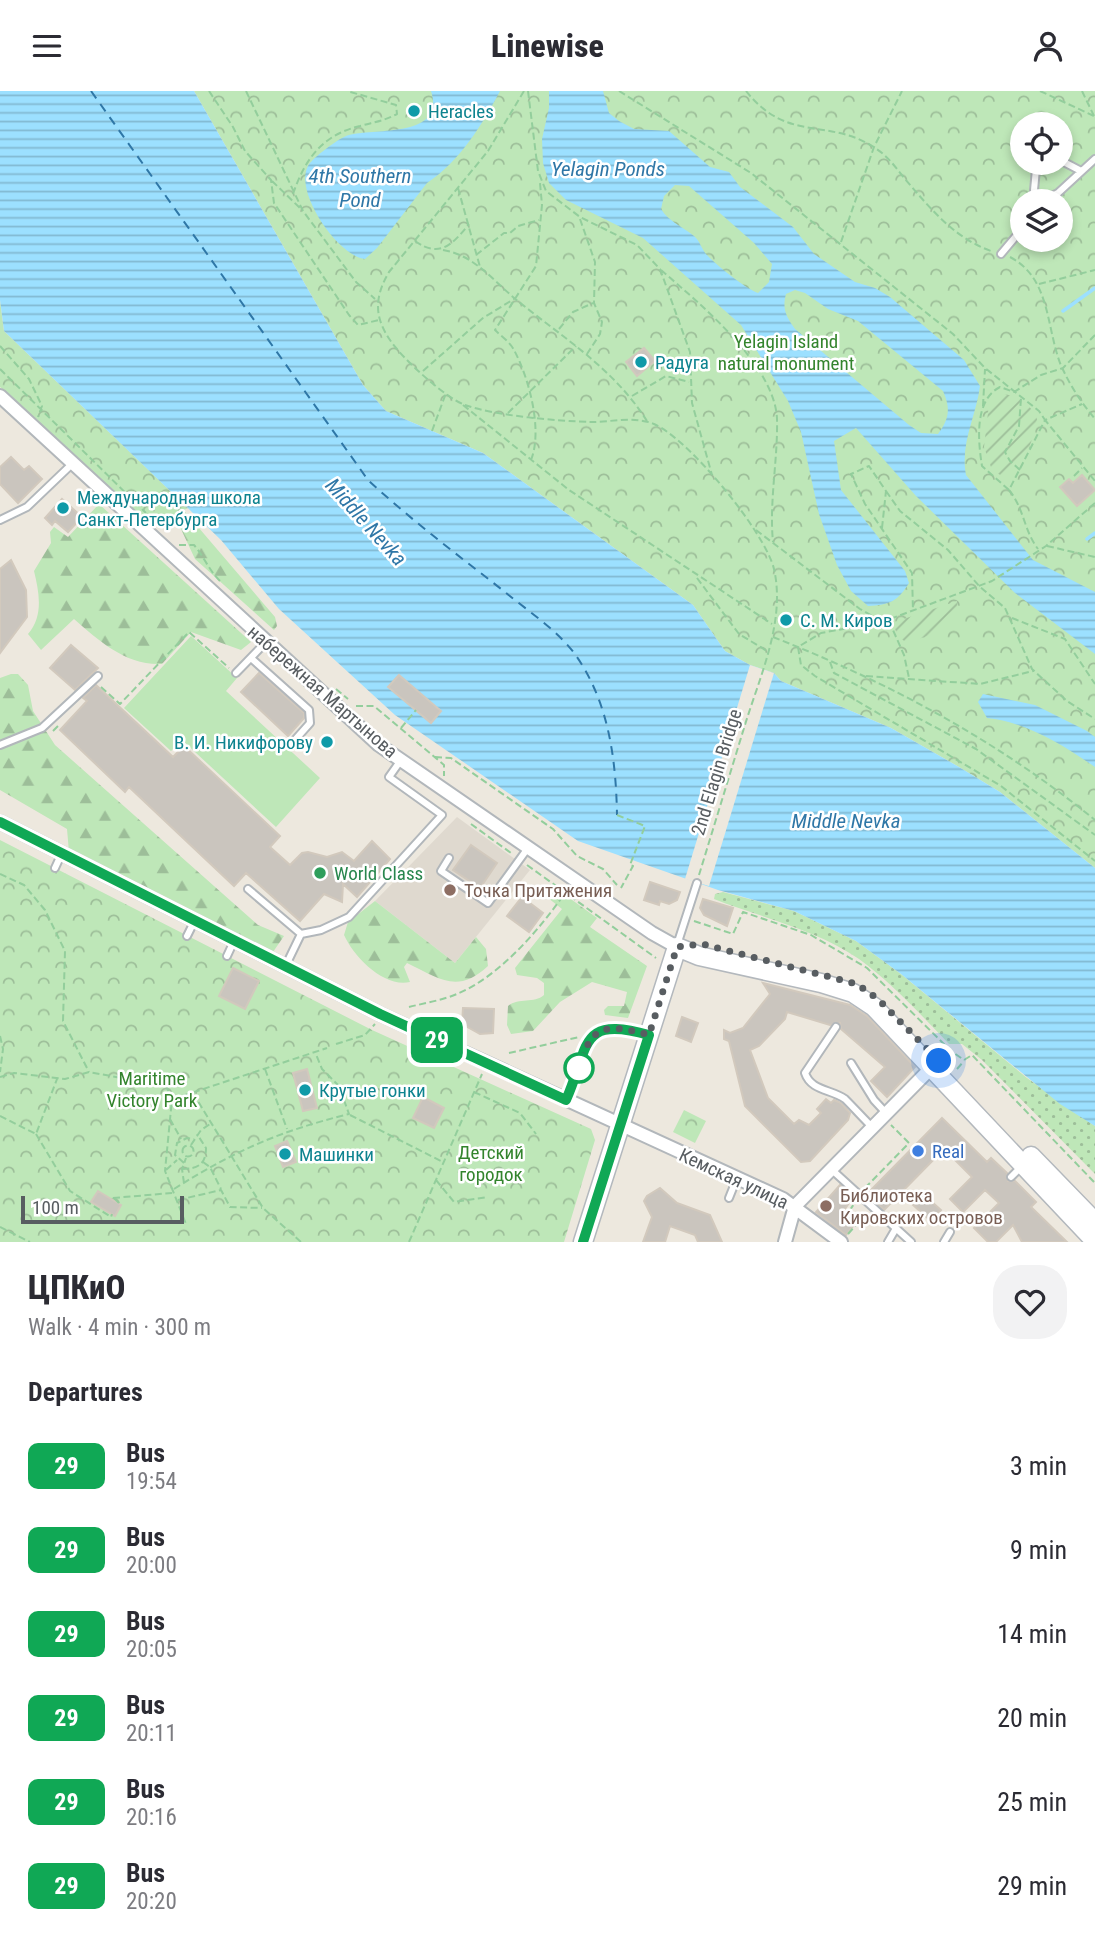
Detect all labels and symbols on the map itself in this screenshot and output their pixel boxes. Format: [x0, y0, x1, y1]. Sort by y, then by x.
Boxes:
place label: Heracles [428, 100, 494, 123]
marker: Heracles [406, 103, 422, 119]
water label: Yelagin Ponds [551, 157, 665, 181]
water label: 4th Southern Pond [309, 164, 411, 212]
park label: Yelagin Island natural monument [718, 330, 854, 375]
place label: Радуга [655, 351, 709, 374]
marker: Радуга [633, 354, 649, 370]
water label: Middle Nevka [321, 473, 411, 571]
place label: Международная школа Санкт-Петербурга [77, 486, 261, 531]
marker: Международная школа Санкт-Петербурга [55, 500, 71, 516]
place label: С. М. Киров [800, 609, 892, 632]
marker: С. М. Киров [778, 612, 794, 628]
street label: набережная Мартынова [243, 620, 402, 763]
street label: 2nd Elagin Bridge [686, 706, 747, 838]
place label: В. И. Никифорову [174, 731, 313, 754]
marker: В. И. Никифорову [319, 734, 335, 750]
water label: Middle Nevka [792, 809, 900, 833]
place label: World Class [334, 862, 423, 885]
marker: World Class [312, 865, 328, 881]
place label: Точка Притяжения [464, 879, 612, 902]
marker: Точка Притяжения [442, 882, 458, 898]
line badge: 29 [406, 1017, 468, 1063]
your location [921, 1043, 956, 1078]
unlabelled marker [564, 1053, 594, 1083]
park label: Maritime Victory Park [107, 1067, 198, 1112]
place label: Крутые гонки [319, 1079, 426, 1102]
marker: Крутые гонки [297, 1082, 313, 1098]
place label: Real [932, 1140, 964, 1163]
park label: Детский городок [458, 1141, 524, 1186]
place label: Машинки [299, 1143, 374, 1166]
street label: Кемская улица [675, 1143, 792, 1214]
marker: Real [910, 1143, 926, 1159]
marker: Машинки [277, 1146, 293, 1162]
place label: Библиотека Кировских островов [840, 1184, 1003, 1229]
scale bar [21, 1193, 184, 1225]
marker: Библиотека Кировских островов [818, 1198, 834, 1214]

